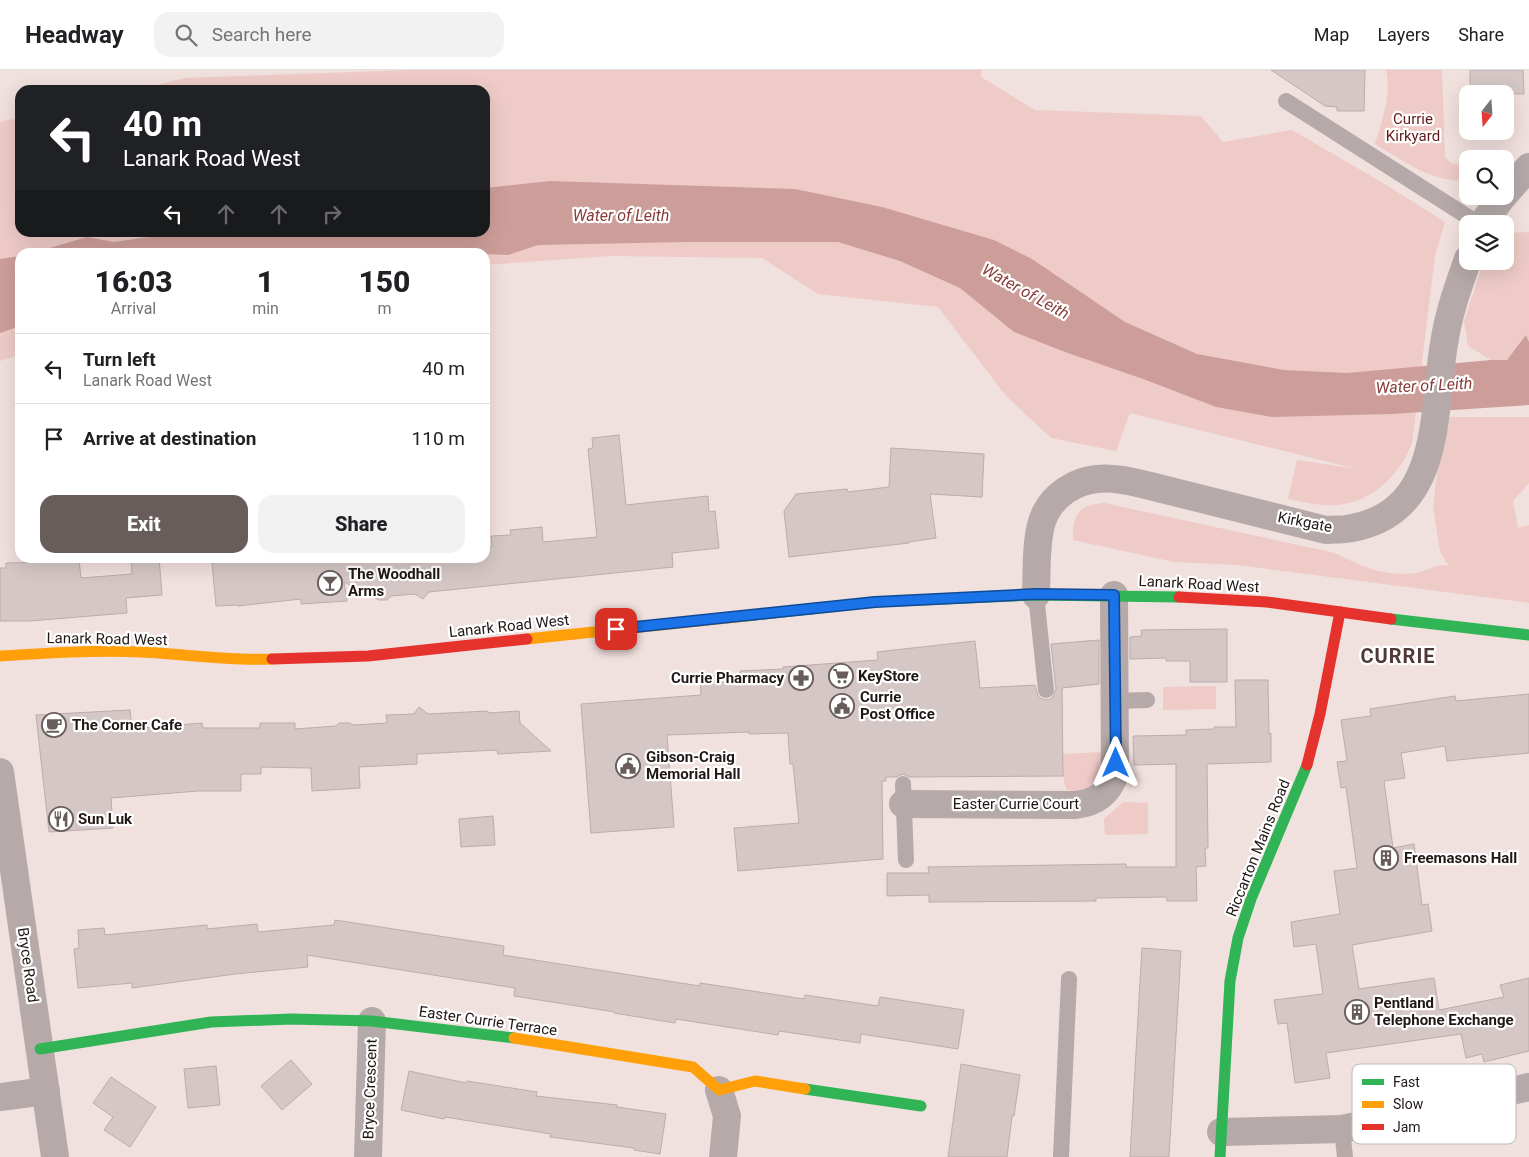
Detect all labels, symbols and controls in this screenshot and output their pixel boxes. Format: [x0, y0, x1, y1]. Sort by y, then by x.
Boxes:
search box [154, 12, 504, 57]
text: Headway [25, 21, 124, 49]
icon: search [172, 21, 200, 49]
text: Search here [212, 23, 312, 46]
text: Map [1314, 24, 1349, 45]
text: Layers [1377, 24, 1430, 45]
text: Share [1458, 24, 1504, 45]
north arrow [1459, 85, 1514, 140]
map controls [1459, 85, 1514, 270]
text: 40 m [123, 104, 202, 145]
icon: left [40, 105, 105, 170]
park label: Currie Kirkyard [1386, 110, 1440, 145]
text: Lanark Road West [123, 146, 300, 171]
button: search [1459, 150, 1514, 205]
icon: left [159, 200, 187, 228]
icon: ahead [212, 200, 240, 228]
icon: ahead [265, 200, 293, 228]
icon: right [318, 200, 346, 228]
water label: Water of Leith [573, 206, 669, 225]
button: layers [1459, 215, 1514, 270]
water label: Water of Leith [979, 260, 1073, 323]
text: 16:03 [95, 264, 173, 299]
text: 1 [257, 264, 274, 299]
text: 150 [358, 264, 410, 299]
text: Arrival [111, 299, 156, 318]
text: min [252, 299, 279, 318]
text: m [377, 299, 391, 318]
text: Turn left [83, 348, 156, 371]
icon: left [40, 355, 68, 383]
text: 40 m [422, 357, 465, 380]
text: Lanark Road West [83, 371, 212, 390]
water label: Water of Leith [1375, 373, 1473, 398]
icon: arrive [40, 425, 68, 453]
text: Arrive at destination [83, 427, 256, 450]
text: 110 m [412, 427, 465, 450]
button: Exit [40, 495, 248, 553]
button: Share [258, 495, 465, 553]
street label: Kirkgate [1276, 508, 1334, 536]
place label: The Woodhall Arms [348, 565, 440, 600]
bar icon: The Woodhall Arms [317, 570, 343, 596]
street label: Lanark Road West [1138, 572, 1260, 596]
pin [595, 608, 637, 650]
street label: Lanark Road West [448, 611, 570, 641]
icon: arrive [602, 615, 630, 643]
street label: Lanark Road West [46, 629, 168, 649]
district label: CURRIE [1361, 644, 1436, 668]
supermarket icon: KeyStore [828, 663, 854, 689]
pharmacy icon: Currie Pharmacy [788, 665, 814, 691]
place label: KeyStore [858, 667, 919, 685]
place label: Currie Pharmacy [671, 669, 784, 687]
place label: Currie Post Office [860, 688, 935, 723]
public building icon: Currie Post Office [829, 693, 855, 719]
cafe icon: The Corner Cafe [41, 712, 67, 738]
place label: The Corner Cafe [72, 716, 182, 734]
position arrow [1089, 736, 1141, 788]
place label: Gibson-Craig Memorial Hall [646, 748, 740, 783]
public building icon: Gibson-Craig Memorial Hall [615, 753, 641, 779]
street label: Riccarton Mains Road [1222, 777, 1294, 919]
street label: Easter Currie Court [953, 795, 1079, 813]
restaurant icon: Sun Luk [48, 806, 74, 832]
place label: Sun Luk [78, 810, 133, 828]
building icon: Freemasons Hall [1373, 845, 1399, 871]
place label: Freemasons Hall [1404, 849, 1517, 867]
street label: Bryce Road [14, 926, 42, 1004]
place label: Pentland Telephone Exchange [1374, 994, 1514, 1029]
building icon: Pentland Telephone Exchange [1344, 999, 1370, 1025]
street label: Easter Currie Terrace [418, 1002, 558, 1040]
street label: Bryce Crescent [359, 1038, 381, 1140]
legend [1352, 1064, 1516, 1144]
text: Fast [1393, 1074, 1420, 1090]
text: Slow [1393, 1096, 1424, 1112]
text: Jam [1393, 1119, 1421, 1135]

